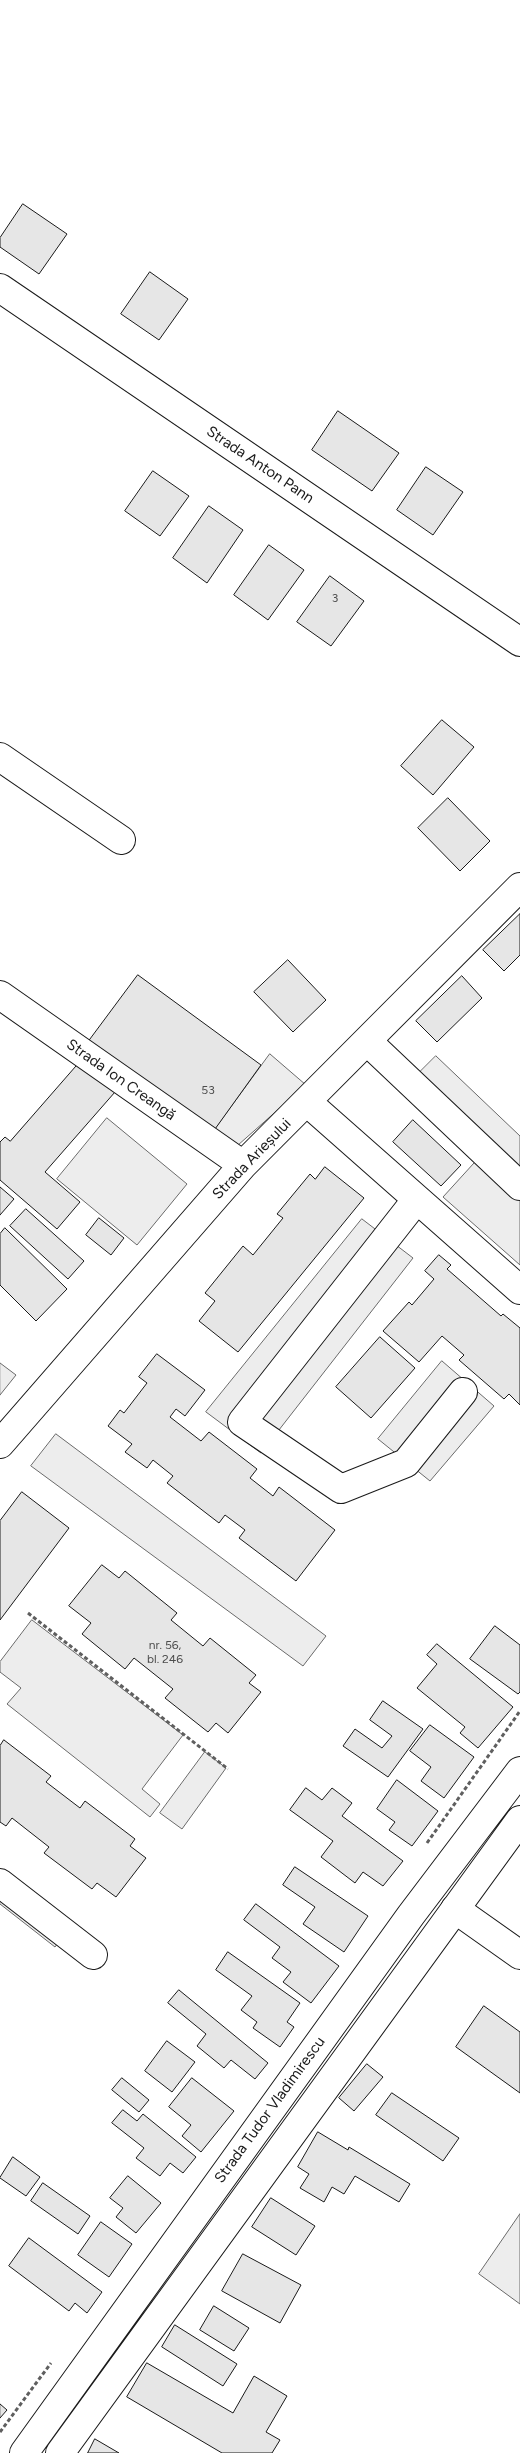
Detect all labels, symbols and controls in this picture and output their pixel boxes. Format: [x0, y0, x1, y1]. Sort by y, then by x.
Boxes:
street label: Strada Anton Pann [203, 422, 317, 508]
house number: 3 [332, 591, 338, 605]
street label: Strada Ion Creangă [63, 1036, 179, 1124]
house number: 53 [201, 1083, 215, 1097]
street label: Strada Arieșului [209, 1115, 295, 1203]
house number: nr. 56, bl. 246 [147, 1638, 183, 1666]
street label: Strada Tudor Vladimirescu [211, 2033, 329, 2187]

